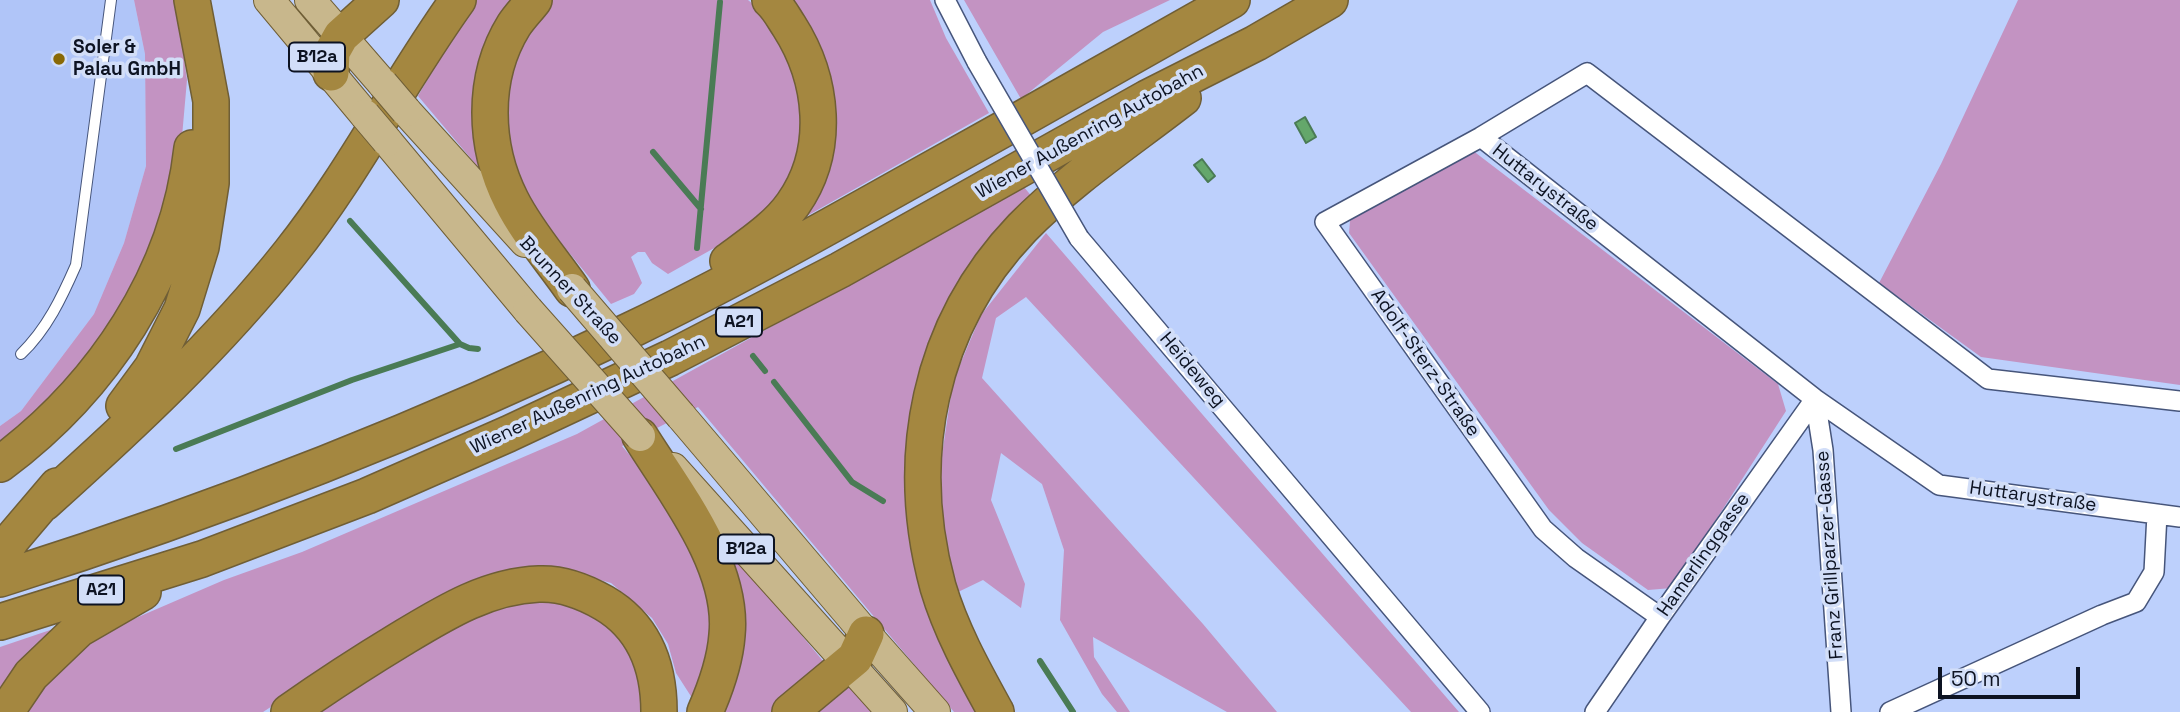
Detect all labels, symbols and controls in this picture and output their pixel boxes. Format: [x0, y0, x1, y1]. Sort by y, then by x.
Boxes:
place label: Soler & Palau GmbH [73, 37, 181, 81]
road number: B12a [289, 42, 345, 72]
marker: Soler & Palau GmbH [51, 51, 67, 67]
street label: Wiener Außenring Autobahn [972, 60, 1208, 204]
street label: Huttarystraße [1487, 140, 1603, 236]
street label: Brunner Straße [514, 232, 626, 350]
street label: Adolf-Sterz-Straße [1365, 285, 1485, 441]
road number: A21 [716, 308, 762, 336]
street label: Heideweg [1154, 328, 1230, 412]
street label: Wiener Außenring Autobahn [467, 330, 709, 460]
street label: Franz Grillparzer-Gasse [1811, 450, 1849, 660]
street label: Huttarystraße [1968, 477, 2098, 517]
street label: Hamerlinggasse [1653, 489, 1755, 621]
road number: B12a [718, 534, 774, 564]
road number: A21 [78, 576, 124, 604]
scale bar [1942, 652, 2084, 696]
text: 50 m [1951, 665, 2001, 692]

